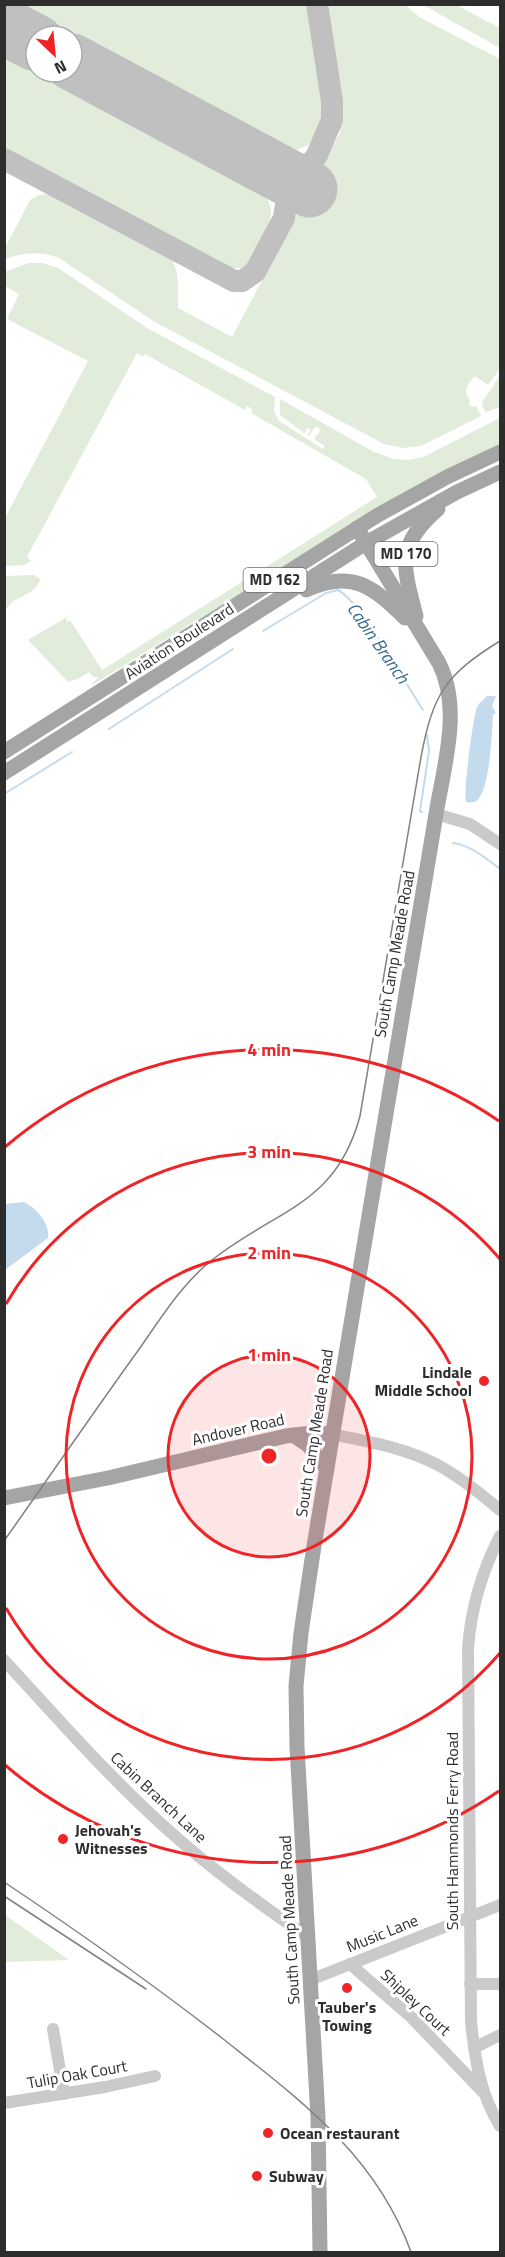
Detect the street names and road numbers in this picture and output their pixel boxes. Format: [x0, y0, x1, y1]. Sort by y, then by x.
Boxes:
road number: MD 170 [374, 542, 438, 566]
road number: MD 162 [244, 568, 306, 592]
street label: Aviation Boulevard [120, 597, 238, 685]
street label: South Camp Meade Road [367, 868, 421, 1040]
street label: South Camp Meade Road [289, 1347, 339, 1519]
street label: Andover Road [189, 1407, 287, 1451]
street label: South Hammonds Ferry Road [440, 1732, 464, 1930]
street label: Cabin Branch Lane [105, 1746, 213, 1848]
street label: South Camp Meade Road [273, 1835, 305, 2005]
street label: Music Lane [342, 1908, 422, 1958]
street label: Shipley Court [375, 1963, 457, 2041]
street label: Tulip Oak Court [25, 2053, 129, 2095]

